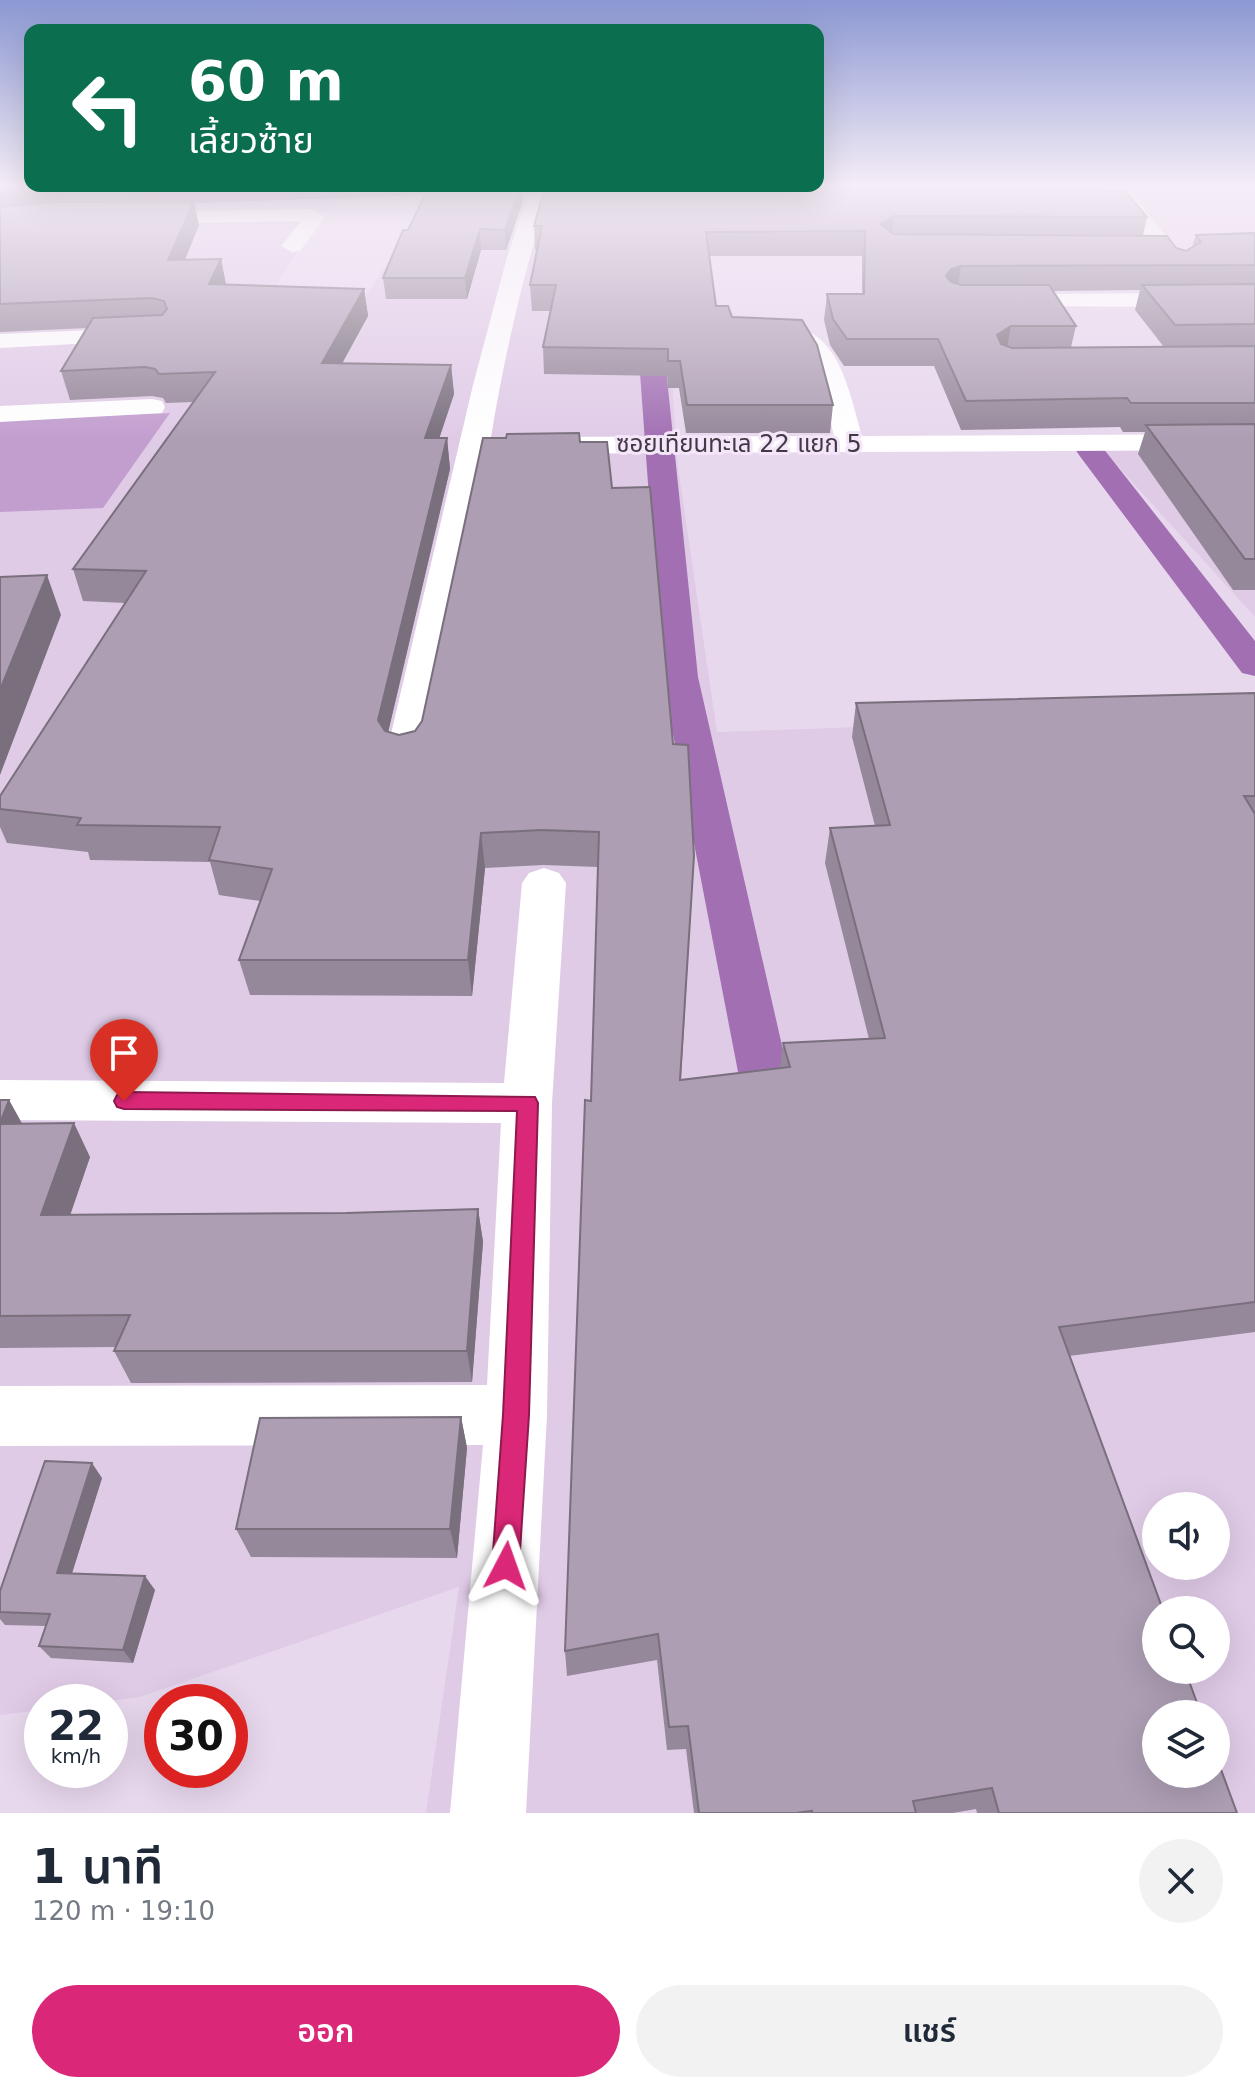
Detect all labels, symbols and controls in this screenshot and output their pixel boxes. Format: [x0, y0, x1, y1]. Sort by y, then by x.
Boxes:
text: 60 m [188, 48, 344, 113]
icon: left [56, 56, 160, 160]
text: เลี้ยวซ้าย [188, 120, 314, 161]
street label: ซอยเทียนทะเล 22 แยก 5 [616, 430, 862, 458]
pin [90, 1019, 158, 1101]
icon: arrive [102, 1031, 146, 1075]
map controls [1142, 1492, 1230, 1788]
button: sound [1142, 1492, 1230, 1580]
position arrow [464, 1524, 548, 1608]
button: search [1142, 1596, 1230, 1684]
speed limit sign: 30 [144, 1684, 248, 1788]
button: layers [1142, 1700, 1230, 1788]
text: 22 [48, 1703, 104, 1749]
text: km/h [51, 1744, 101, 1768]
text: 1 นาที [32, 1838, 163, 1894]
button: close [1139, 1839, 1223, 1923]
text: 120 m · 19:10 [32, 1896, 215, 1926]
button: ออก [32, 1985, 620, 2077]
button: แชร์ [636, 1985, 1223, 2077]

